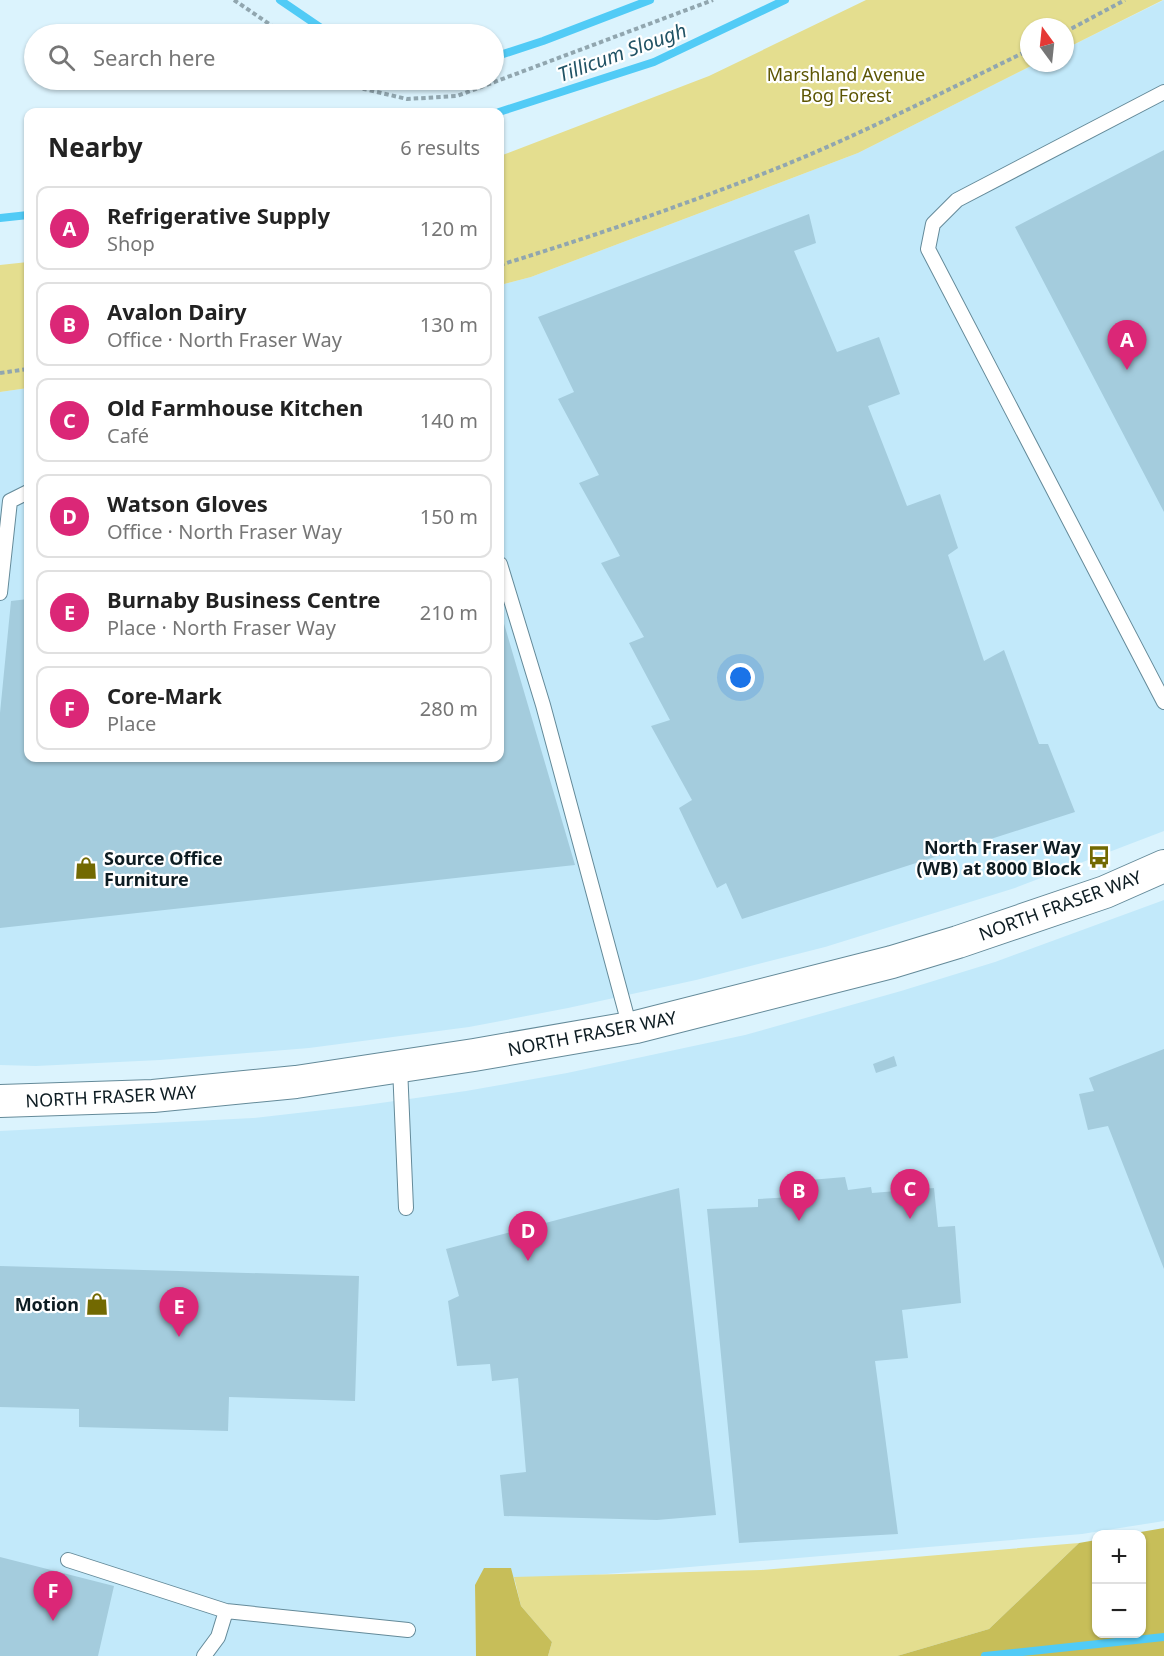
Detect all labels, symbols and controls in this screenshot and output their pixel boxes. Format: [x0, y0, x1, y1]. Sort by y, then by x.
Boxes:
water label: Tillicum Slough [554, 16, 690, 88]
north arrow [1020, 18, 1074, 72]
search box [24, 24, 504, 90]
icon: search [45, 41, 78, 74]
text: Search here [93, 42, 215, 72]
park label: Marshland Avenue Bog Forest [767, 62, 925, 107]
text: Nearby [48, 129, 143, 165]
text: 6 results [400, 134, 480, 161]
text: Refrigerative Supply [107, 200, 330, 230]
text: A [63, 215, 76, 242]
text: 120 m [420, 215, 478, 242]
text: Shop [107, 230, 155, 257]
text: Avalon Dairy [107, 296, 247, 326]
text: B [63, 311, 76, 338]
text: 130 m [420, 311, 478, 338]
pin: A [1108, 320, 1146, 370]
text: Office · North Fraser Way [107, 326, 342, 353]
text: Old Farmhouse Kitchen [107, 392, 363, 422]
text: C [63, 407, 76, 434]
text: 140 m [420, 407, 478, 434]
text: Café [107, 422, 149, 449]
text: Watson Gloves [107, 488, 268, 518]
text: D [62, 503, 77, 530]
text: 150 m [420, 503, 478, 530]
text: Office · North Fraser Way [107, 518, 342, 545]
text: Burnaby Business Centre [107, 584, 380, 614]
text: E [64, 599, 75, 626]
text: 210 m [420, 599, 478, 626]
text: Place · North Fraser Way [107, 614, 336, 641]
your location [726, 663, 755, 692]
text: Core-Mark [107, 680, 222, 710]
text: F [64, 695, 75, 722]
text: 280 m [420, 695, 478, 722]
text: Place [107, 710, 156, 737]
place label: North Fraser Way (WB) at 8000 Block [917, 835, 1082, 880]
bus stop icon: North Fraser Way (WB) at 8000 Block [1086, 844, 1112, 870]
place label: Source Office Furniture [104, 846, 223, 891]
shop icon: Source Office Furniture [73, 855, 99, 881]
street label: NORTH FRASER WAY [975, 864, 1145, 946]
street label: NORTH FRASER WAY [506, 1005, 679, 1061]
street label: NORTH FRASER WAY [25, 1079, 198, 1112]
pin: C [890, 1170, 930, 1219]
pin: B [780, 1172, 818, 1221]
pin: D [508, 1212, 548, 1261]
pin: E [160, 1288, 198, 1337]
shop icon: Motion [84, 1291, 110, 1317]
place label: Motion [15, 1292, 79, 1316]
map controls [1092, 1530, 1146, 1638]
button: + [1092, 1530, 1146, 1584]
pin: F [34, 1572, 72, 1621]
button: − [1092, 1584, 1146, 1638]

